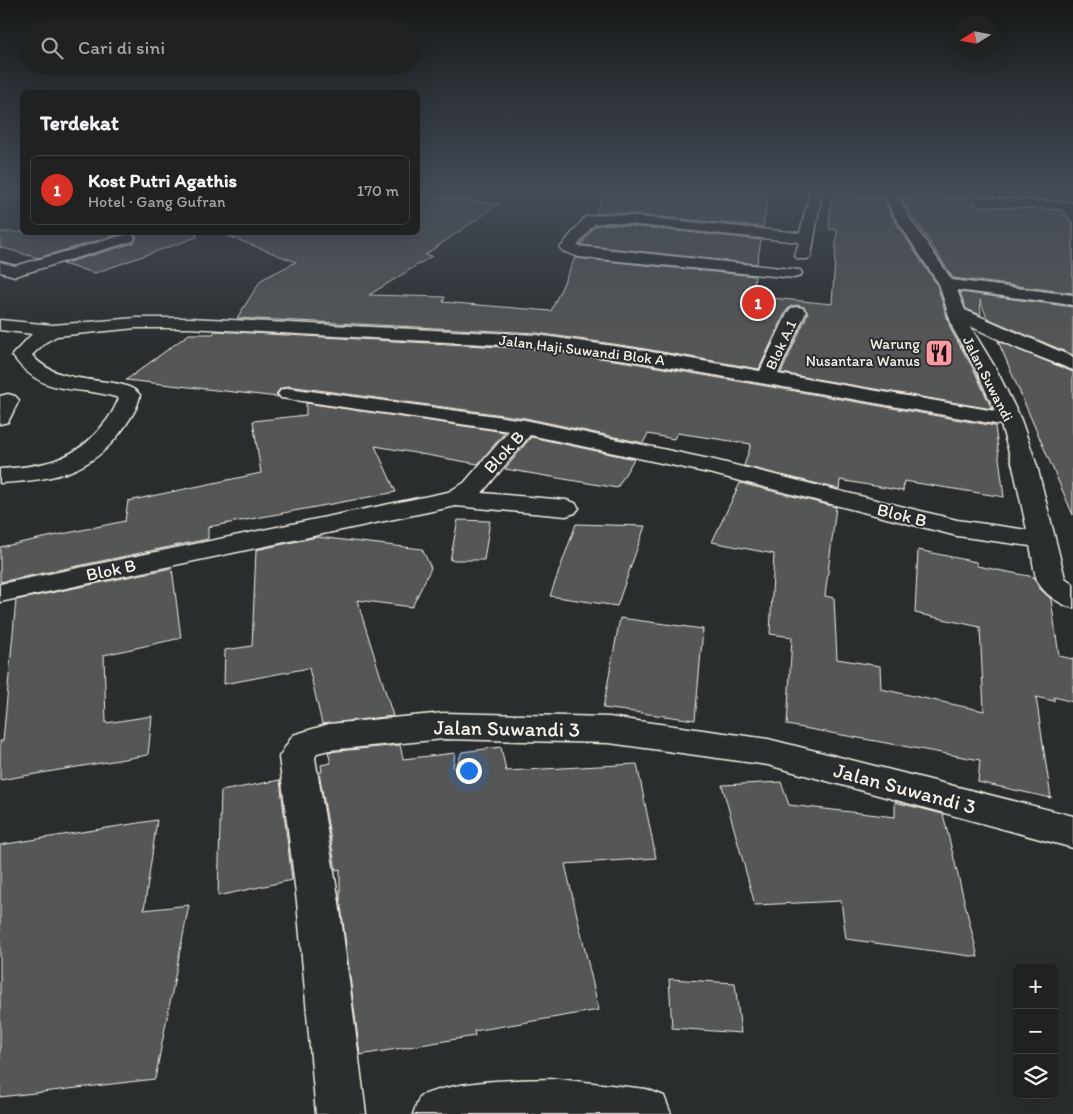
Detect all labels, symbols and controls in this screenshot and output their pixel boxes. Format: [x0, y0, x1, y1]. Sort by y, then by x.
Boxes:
north arrow [953, 15, 998, 60]
search box [20, 20, 420, 75]
icon: search [38, 34, 66, 62]
text: Cari di sini [78, 36, 165, 59]
text: Terdekat [40, 110, 119, 135]
text: Kost Putri Agathis [88, 169, 237, 192]
text: 1 [53, 181, 61, 200]
text: 170 m [357, 181, 399, 200]
text: Hotel · Gang Gufran [88, 192, 226, 211]
pin: 1 [742, 284, 774, 322]
street label: Blok A.1 [762, 317, 800, 373]
street label: Jalan Haji Suwandi Blok A [498, 331, 666, 369]
street label: Jalan Suwandi [959, 333, 1017, 425]
place label: Warung Nusantara Wanus [806, 335, 920, 370]
restaurant icon: Warung Nusantara Wanus [924, 338, 954, 368]
street label: Blok B [479, 426, 529, 478]
street label: Blok B [875, 498, 929, 532]
street label: Blok B [84, 554, 138, 586]
street label: Jalan Suwandi 3 [434, 714, 580, 742]
street label: Jalan Suwandi 3 [831, 757, 979, 819]
your location [456, 758, 482, 784]
map controls [1013, 964, 1058, 1099]
button: + [1013, 964, 1058, 1009]
button: − [1013, 1009, 1058, 1054]
button: layers [1013, 1054, 1058, 1099]

